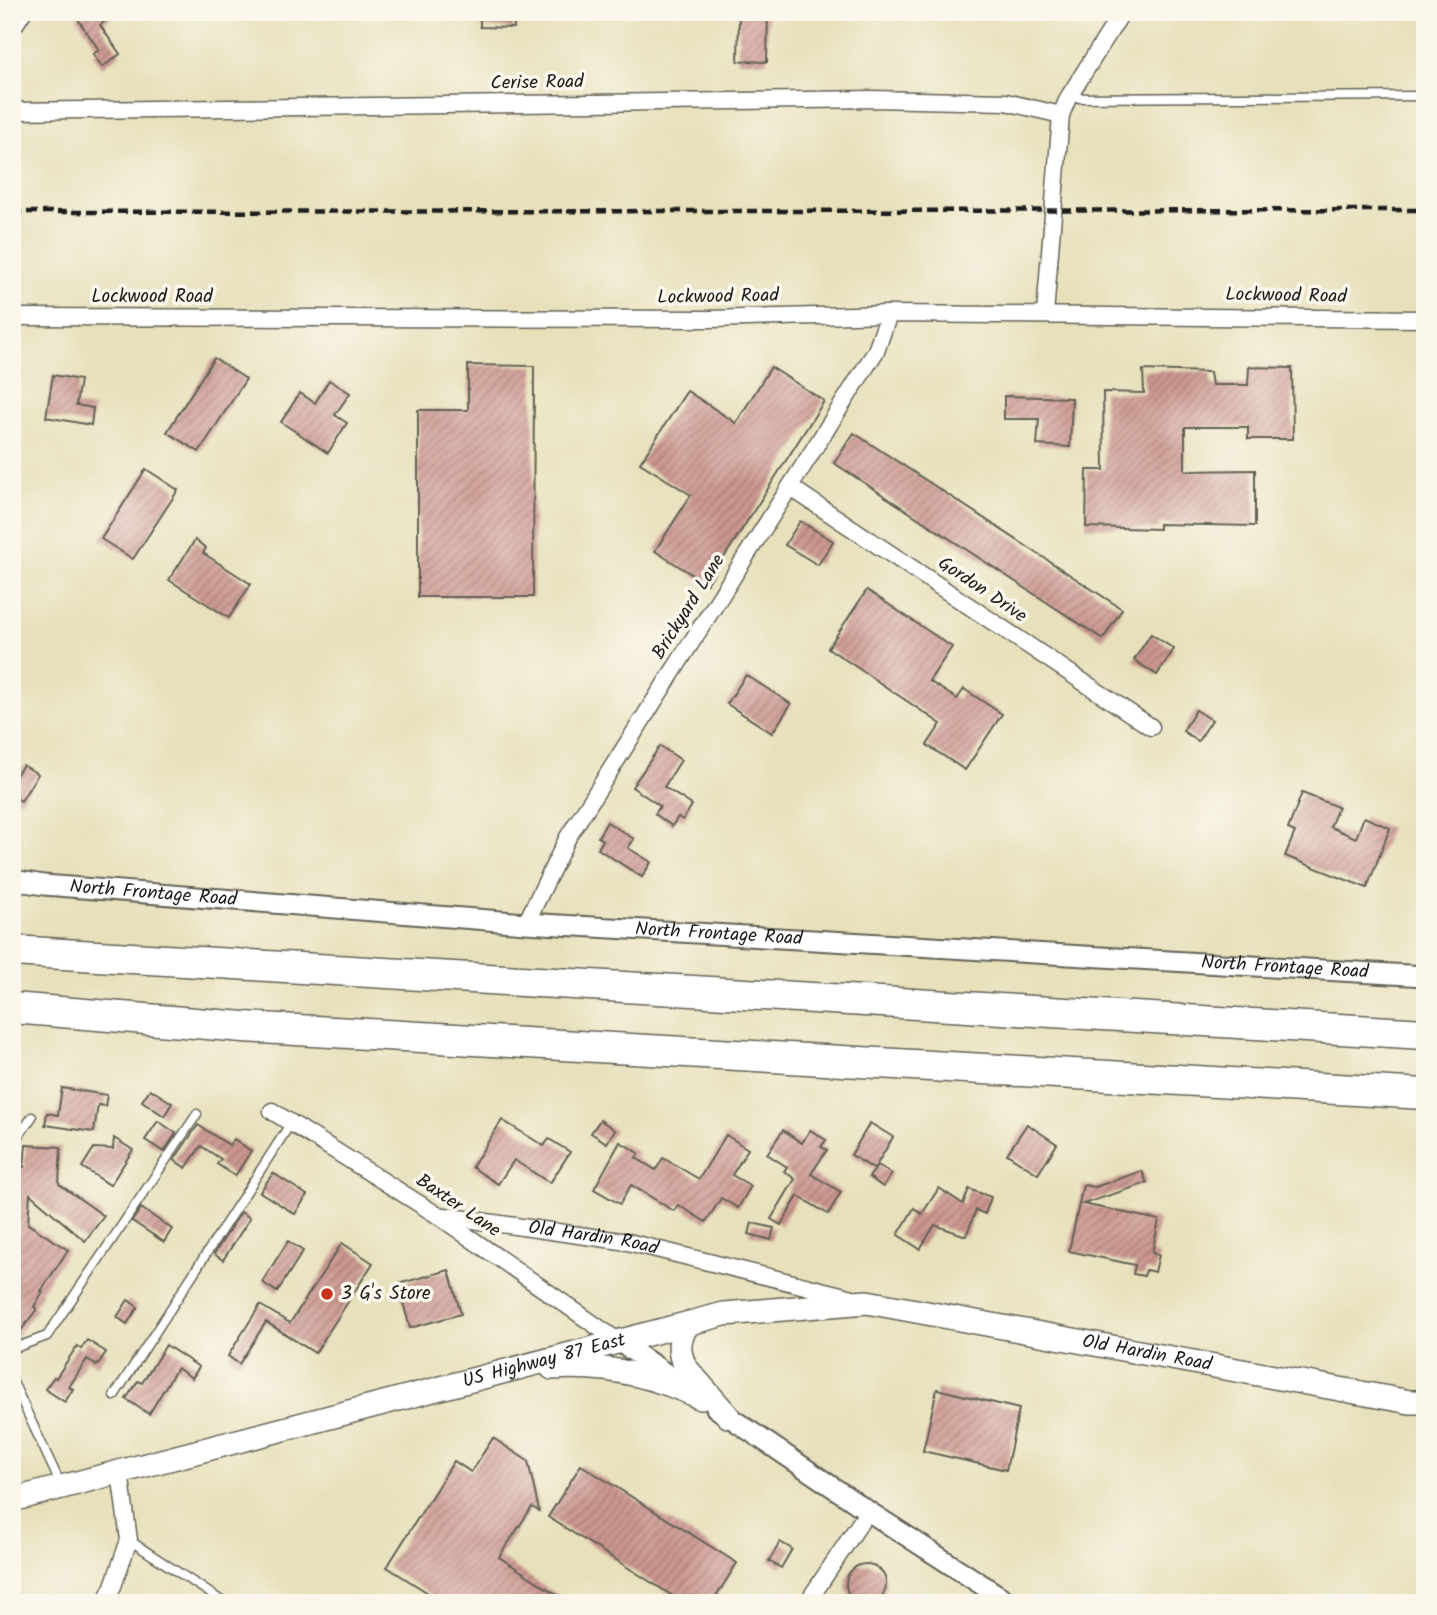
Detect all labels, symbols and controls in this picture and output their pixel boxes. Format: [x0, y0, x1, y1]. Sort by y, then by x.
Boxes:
street label: Cerise Road [490, 67, 584, 99]
street label: Lockwood Road [1225, 280, 1348, 312]
street label: Lockwood Road [657, 281, 780, 313]
street label: Lockwood Road [91, 282, 213, 312]
street label: Brickyard Lane [645, 548, 734, 666]
street label: Gordon Drive [931, 549, 1033, 631]
street label: North Frontage Road [69, 872, 238, 915]
street label: North Frontage Road [634, 914, 804, 954]
street label: North Frontage Road [1200, 948, 1370, 988]
street label: Baxter Lane [409, 1166, 507, 1246]
street label: Old Hardin Road [526, 1213, 662, 1264]
place label: 3 G's Store [341, 1279, 431, 1309]
marker: 3 G's Store [319, 1286, 335, 1302]
street label: US Highway 87 East [459, 1325, 629, 1397]
street label: Old Hardin Road [1080, 1327, 1215, 1380]

